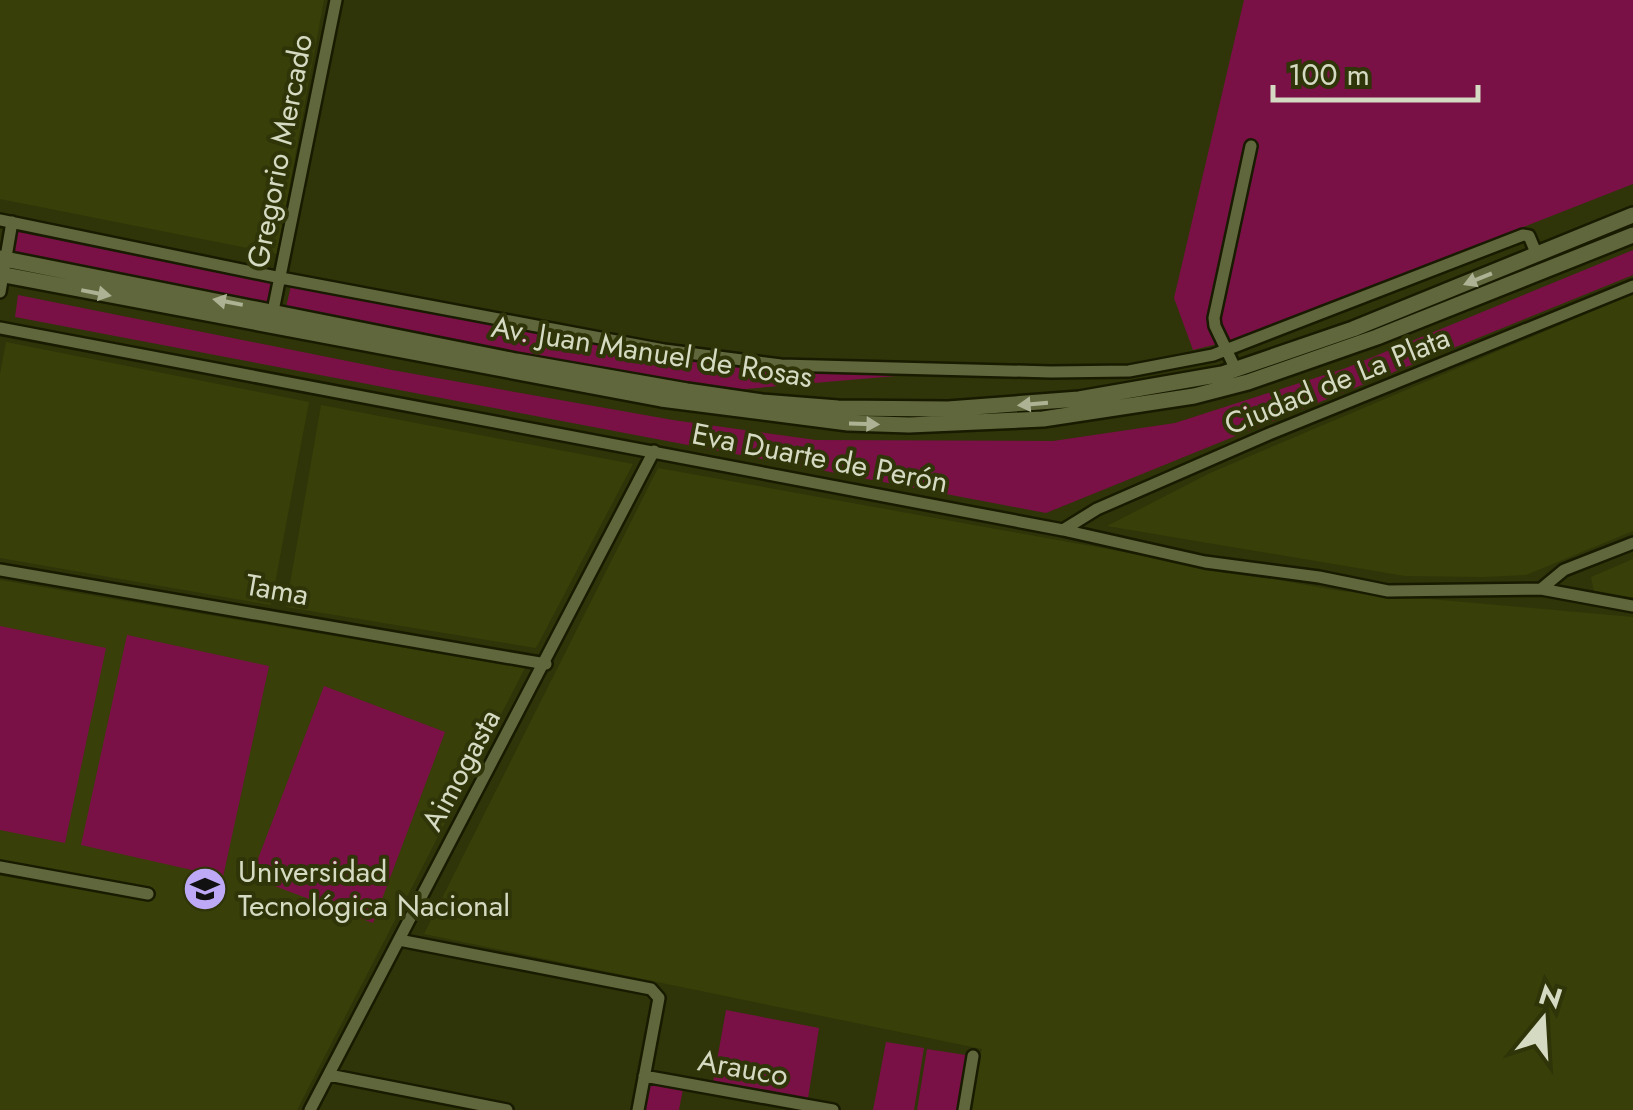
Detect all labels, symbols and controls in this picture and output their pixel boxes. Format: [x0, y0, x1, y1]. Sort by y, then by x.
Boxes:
street label: Gregorio Mercado [236, 30, 323, 271]
scale bar [1273, 40, 1478, 102]
text: 100 m [1288, 53, 1370, 96]
one-way arrow [1463, 271, 1493, 287]
one-way arrow [81, 285, 112, 301]
one-way arrow [211, 294, 243, 309]
street label: Av. Juan Manuel de Rosas [488, 305, 816, 398]
street label: Ciudad de La Plata [1218, 316, 1456, 445]
one-way arrow [1016, 396, 1048, 412]
street label: Eva Duarte de Perón [688, 412, 952, 503]
one-way arrow [849, 416, 881, 432]
street label: Tama [242, 563, 312, 616]
street label: Aimogasta [410, 701, 511, 838]
place label: Universidad Tecnológica Nacional [238, 850, 510, 927]
school or university icon: Universidad Tecnológica Nacional [182, 866, 228, 912]
north arrow [1493, 970, 1593, 1070]
text: N [1534, 974, 1567, 1020]
street label: Arauco [695, 1038, 792, 1097]

